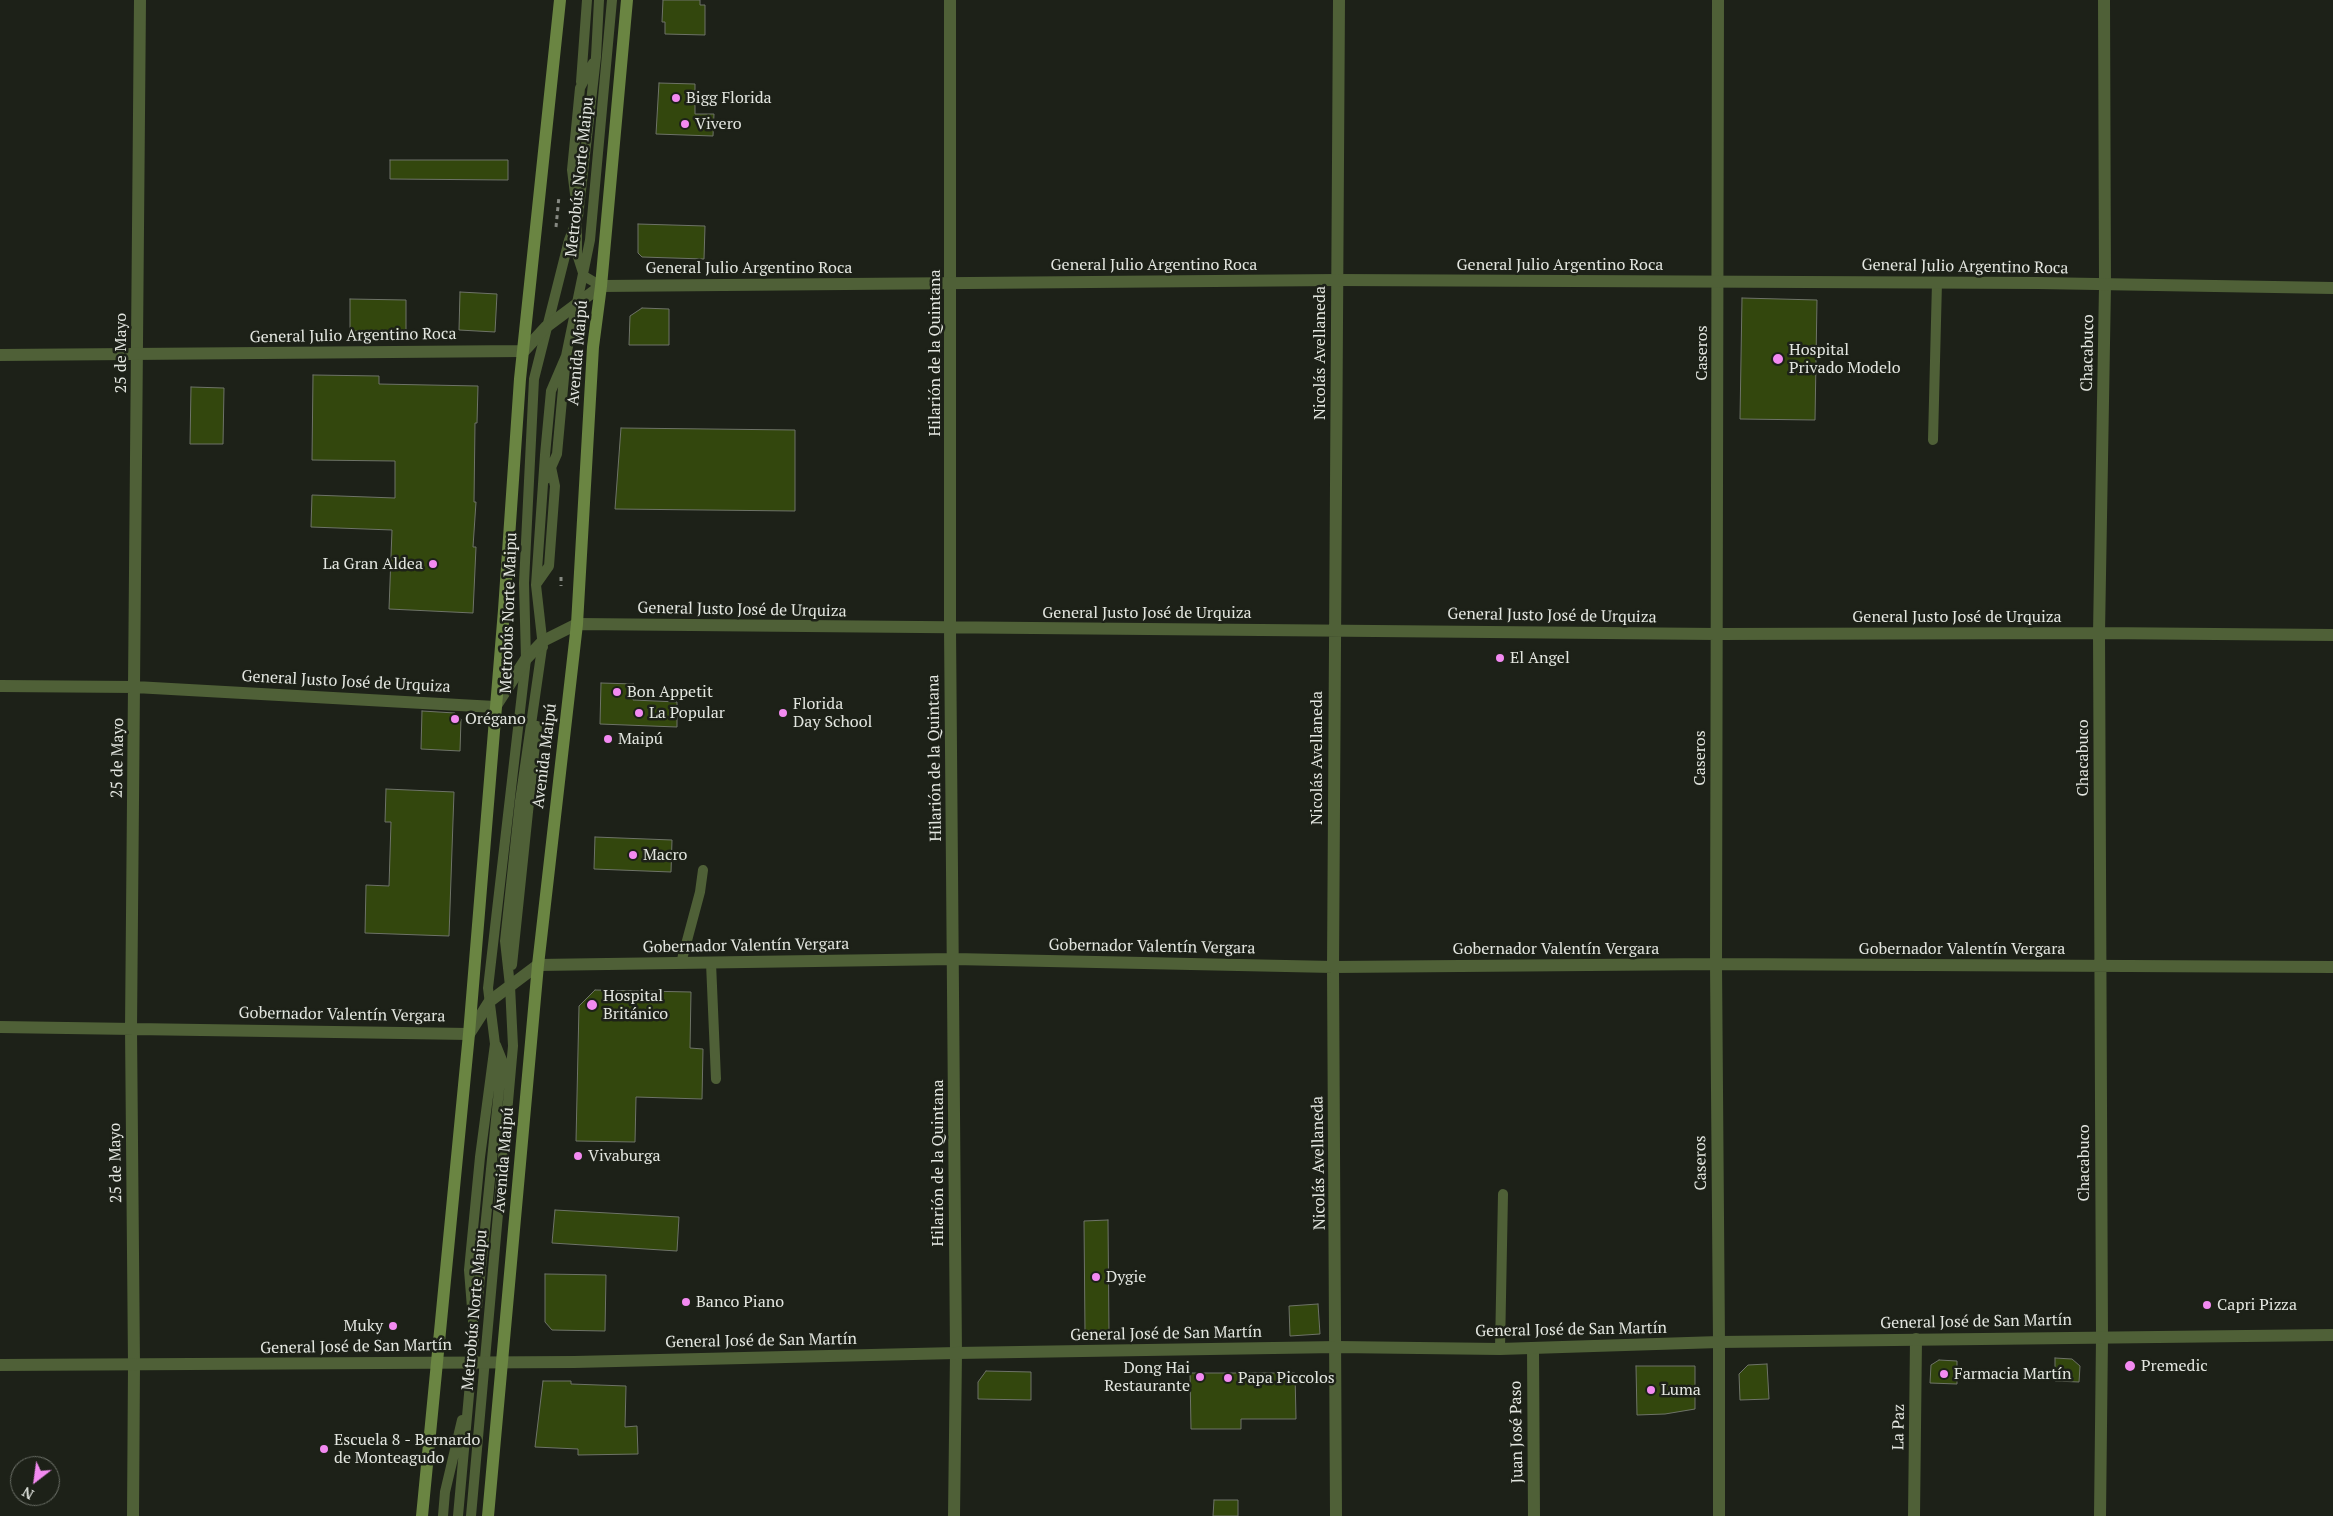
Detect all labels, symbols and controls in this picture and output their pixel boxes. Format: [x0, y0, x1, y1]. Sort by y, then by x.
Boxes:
place label: Bigg Florida [686, 88, 772, 108]
marker: Bigg Florida [670, 92, 682, 104]
street label: Metrobús Norte Maipu [562, 96, 598, 258]
place label: Vivero [695, 114, 742, 134]
marker: Vivero [679, 118, 691, 130]
street label: General Julio Argentino Roca [1051, 255, 1257, 275]
street label: General Julio Argentino Roca [1457, 255, 1663, 275]
street label: General Julio Argentino Roca [1861, 256, 2069, 278]
street label: General Julio Argentino Roca [646, 258, 852, 278]
street label: Hilarión de la Quintana [925, 269, 945, 437]
street label: Nicolás Avellaneda [1310, 286, 1330, 420]
street label: Avenida Maipú [564, 299, 592, 407]
street label: 25 de Mayo [111, 313, 131, 393]
street label: Chacabuco [2078, 314, 2098, 392]
street label: General Julio Argentino Roca [249, 325, 457, 347]
street label: Caseros [1692, 325, 1712, 381]
place label: Hospital Privado Modelo [1789, 340, 1901, 378]
marker: Hospital Privado Modelo [1771, 352, 1785, 366]
street label: Metrobús Norte Maipu [497, 532, 521, 694]
place label: La Gran Aldea [323, 554, 423, 574]
marker: La Gran Aldea [427, 558, 439, 570]
street label: General Justo José de Urquiza [637, 599, 847, 621]
street label: General Justo José de Urquiza [1042, 603, 1252, 623]
street label: General Justo José de Urquiza [1447, 605, 1657, 627]
street label: General Justo José de Urquiza [1852, 607, 2062, 627]
place label: El Angel [1510, 648, 1570, 668]
marker: El Angel [1494, 652, 1506, 664]
street label: General Justo José de Urquiza [241, 667, 451, 697]
street label: Hilarión de la Quintana [924, 674, 946, 842]
place label: Bon Appetit [627, 682, 713, 702]
marker: Bon Appetit [611, 686, 623, 698]
street label: Nicolás Avellaneda [1307, 691, 1327, 825]
place label: Florida Day School [793, 694, 872, 732]
street label: Avenida Maipú [529, 702, 561, 810]
place label: La Popular [649, 703, 725, 723]
marker: La Popular [633, 707, 645, 719]
marker: Florida Day School [777, 707, 789, 719]
place label: Orégano [465, 709, 526, 729]
marker: Orégano [449, 713, 461, 725]
street label: 25 de Mayo [108, 718, 128, 798]
street label: Chacabuco [2073, 719, 2093, 797]
place label: Maipú [618, 729, 663, 749]
street label: Caseros [1690, 730, 1710, 786]
marker: Maipú [602, 733, 614, 745]
place label: Macro [643, 845, 687, 865]
marker: Macro [627, 849, 639, 861]
street label: Gobernador Valentín Vergara [642, 935, 850, 957]
street label: Gobernador Valentín Vergara [1048, 936, 1256, 958]
street label: Gobernador Valentín Vergara [1453, 939, 1659, 959]
street label: Gobernador Valentín Vergara [1859, 939, 2065, 959]
place label: Hospital Británico [603, 986, 668, 1024]
marker: Hospital Británico [585, 998, 599, 1012]
street label: Gobernador Valentín Vergara [238, 1004, 446, 1026]
street label: Hilarión de la Quintana [928, 1079, 948, 1247]
street label: Nicolás Avellaneda [1308, 1096, 1330, 1230]
street label: Avenida Maipú [490, 1106, 518, 1214]
street label: 25 de Mayo [106, 1123, 126, 1203]
street label: Chacabuco [2074, 1124, 2094, 1202]
street label: Caseros [1691, 1135, 1711, 1191]
place label: Vivaburga [588, 1146, 660, 1166]
marker: Vivaburga [572, 1150, 584, 1162]
street label: Metrobús Norte Maipu [458, 1229, 492, 1391]
place label: Dygie [1106, 1267, 1146, 1287]
marker: Dygie [1090, 1271, 1102, 1283]
place label: Banco Piano [696, 1292, 784, 1312]
place label: Capri Pizza [2217, 1295, 2297, 1315]
marker: Banco Piano [680, 1296, 692, 1308]
marker: Capri Pizza [2201, 1299, 2213, 1311]
street label: General José de San Martín [1880, 1311, 2072, 1333]
place label: Muky [344, 1316, 383, 1336]
street label: General José de San Martín [1475, 1319, 1667, 1341]
marker: Muky [387, 1320, 399, 1332]
street label: General José de San Martín [1070, 1323, 1262, 1345]
street label: General José de San Martín [665, 1330, 857, 1352]
street label: General José de San Martín [260, 1336, 452, 1358]
place label: Premedic [2141, 1356, 2208, 1376]
place label: Dong Hai Restaurante [1104, 1358, 1190, 1396]
marker: Premedic [2123, 1359, 2137, 1373]
place label: Farmacia Martín [1954, 1364, 2071, 1384]
place label: Papa Piccolos [1238, 1368, 1335, 1388]
marker: Farmacia Martín [1938, 1368, 1950, 1380]
marker: Dong Hai Restaurante [1194, 1371, 1206, 1383]
marker: Papa Piccolos [1222, 1372, 1234, 1384]
place label: Luma [1661, 1380, 1701, 1400]
street label: Juan José Paso [1507, 1381, 1527, 1483]
marker: Luma [1645, 1384, 1657, 1396]
street label: La Paz [1889, 1404, 1909, 1450]
place label: Escuela 8 - Bernardo de Monteagudo [334, 1430, 480, 1468]
marker: Escuela 8 - Bernardo de Monteagudo [318, 1443, 330, 1455]
north arrow [10, 1456, 60, 1506]
text: N [18, 1483, 37, 1504]

